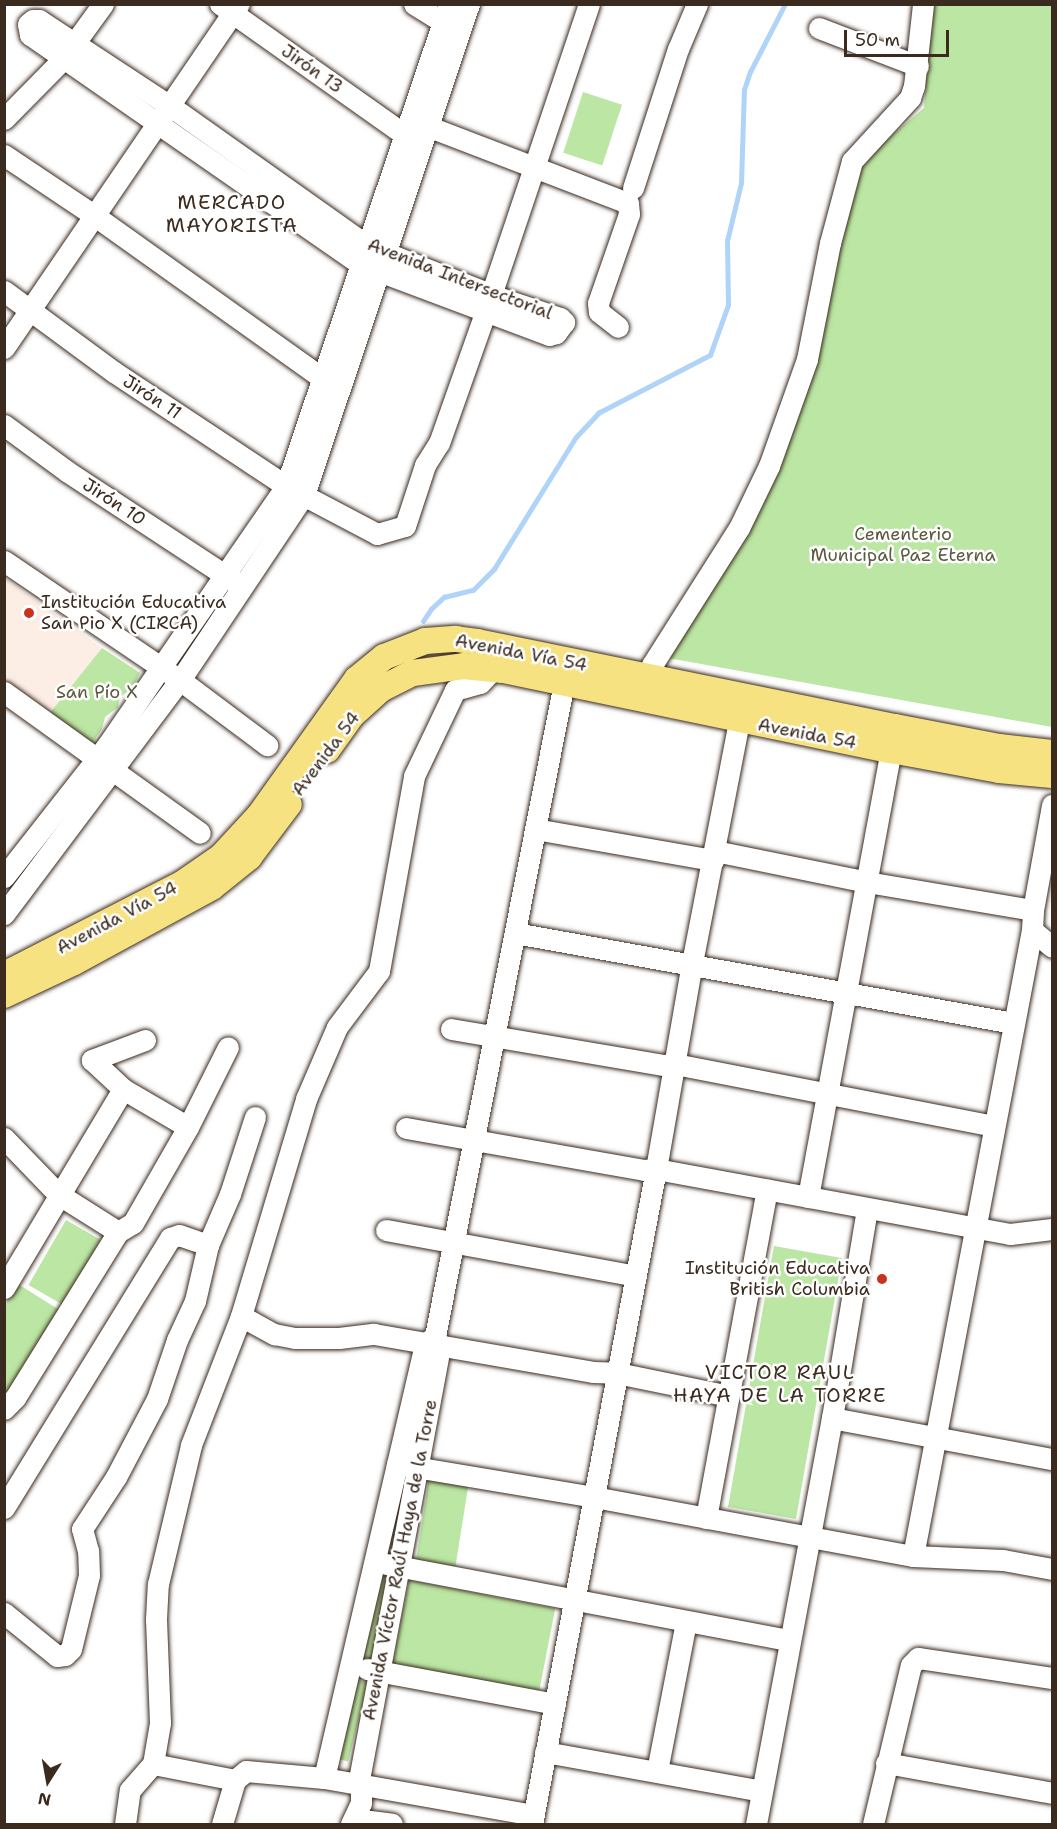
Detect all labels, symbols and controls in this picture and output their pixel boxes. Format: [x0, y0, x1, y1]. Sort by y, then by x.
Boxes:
scale bar [847, 18, 952, 56]
text: 50 m [855, 28, 900, 52]
street label: Jirón 13 [277, 40, 347, 98]
district label: MERCADO MAYORISTA [166, 190, 298, 237]
street label: Avenida Intersectorial [364, 234, 556, 324]
street label: Jirón 11 [119, 370, 185, 424]
street label: Jirón 10 [78, 474, 150, 530]
park label: Cementerio Municipal Paz Eterna [810, 524, 996, 566]
place label: Institución Educativa San Pio X (CIRCA) [41, 592, 226, 634]
marker: Institución Educativa San Pio X (CIRCA) [22, 606, 36, 620]
street label: Avenida Vía 54 [453, 630, 589, 676]
park label: San Pío X [56, 681, 138, 703]
street label: Avenida 54 [287, 708, 365, 800]
street label: Avenida 54 [756, 714, 858, 754]
street label: Avenida Vía 54 [53, 877, 181, 959]
place label: Institución Educativa British Columbia [685, 1258, 870, 1300]
marker: Institución Educativa British Columbia [875, 1272, 889, 1286]
district label: VICTOR RAUL HAYA DE LA TORRE [673, 1360, 887, 1407]
street label: Avenida Víctor Raúl Haya de la Torre [358, 1398, 442, 1722]
north arrow [18, 1751, 78, 1811]
text: N [36, 1788, 53, 1811]

